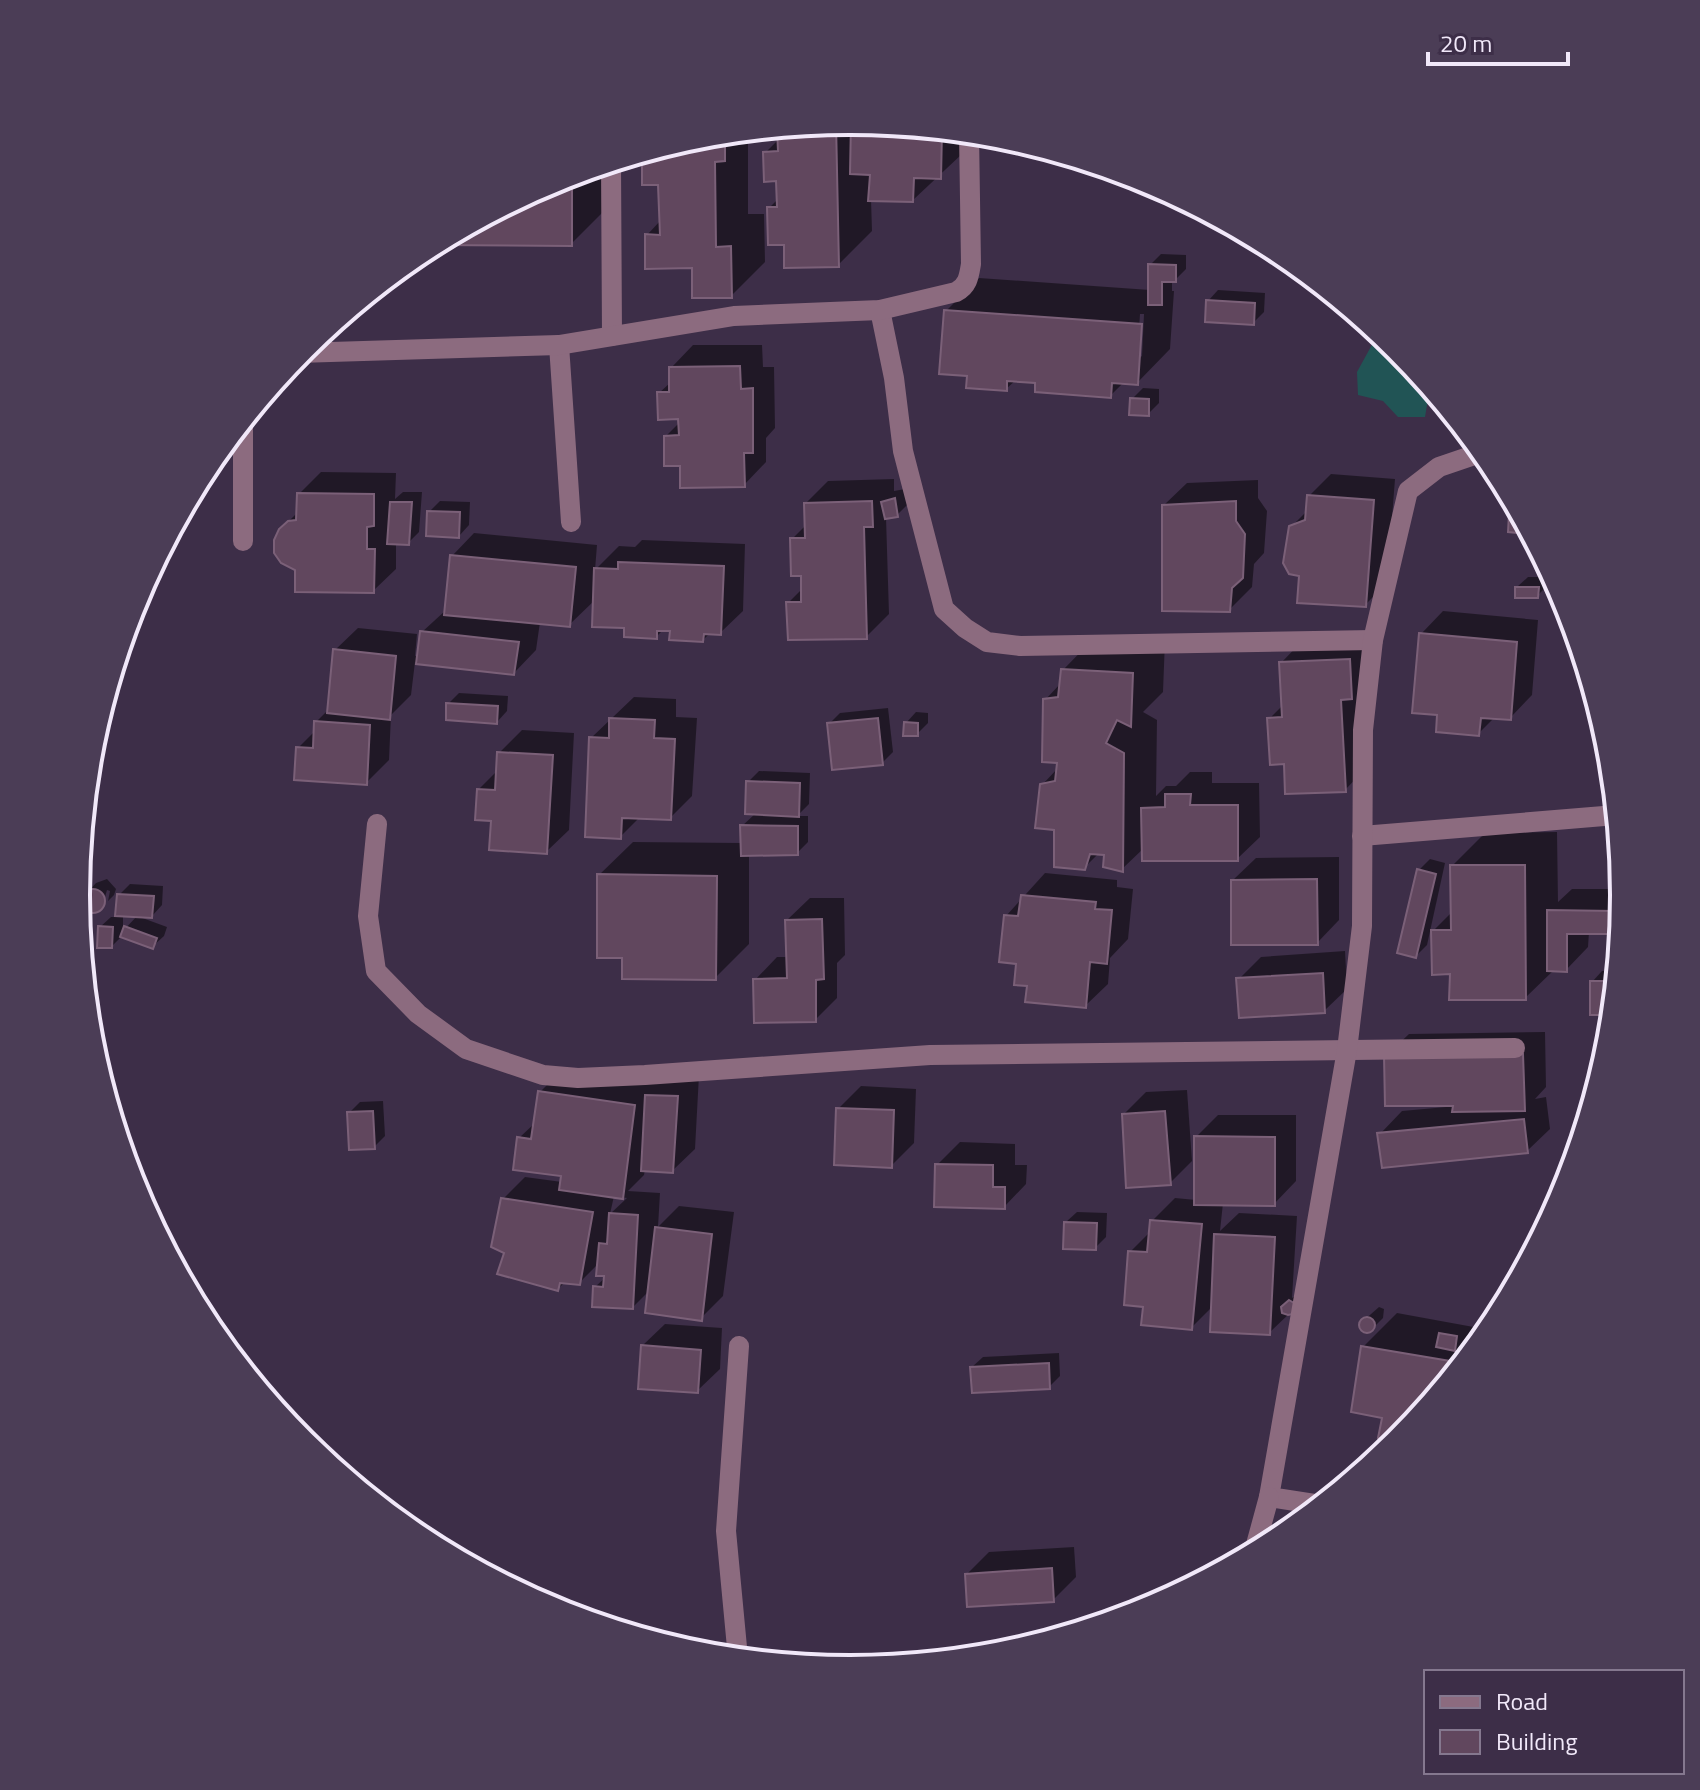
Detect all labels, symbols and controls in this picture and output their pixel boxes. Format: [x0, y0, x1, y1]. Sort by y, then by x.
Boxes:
scale bar [1428, 16, 1568, 66]
text: 20 m [1440, 25, 1492, 61]
legend [1424, 1670, 1684, 1774]
text: Road [1496, 1683, 1548, 1719]
text: Building [1496, 1723, 1578, 1759]

